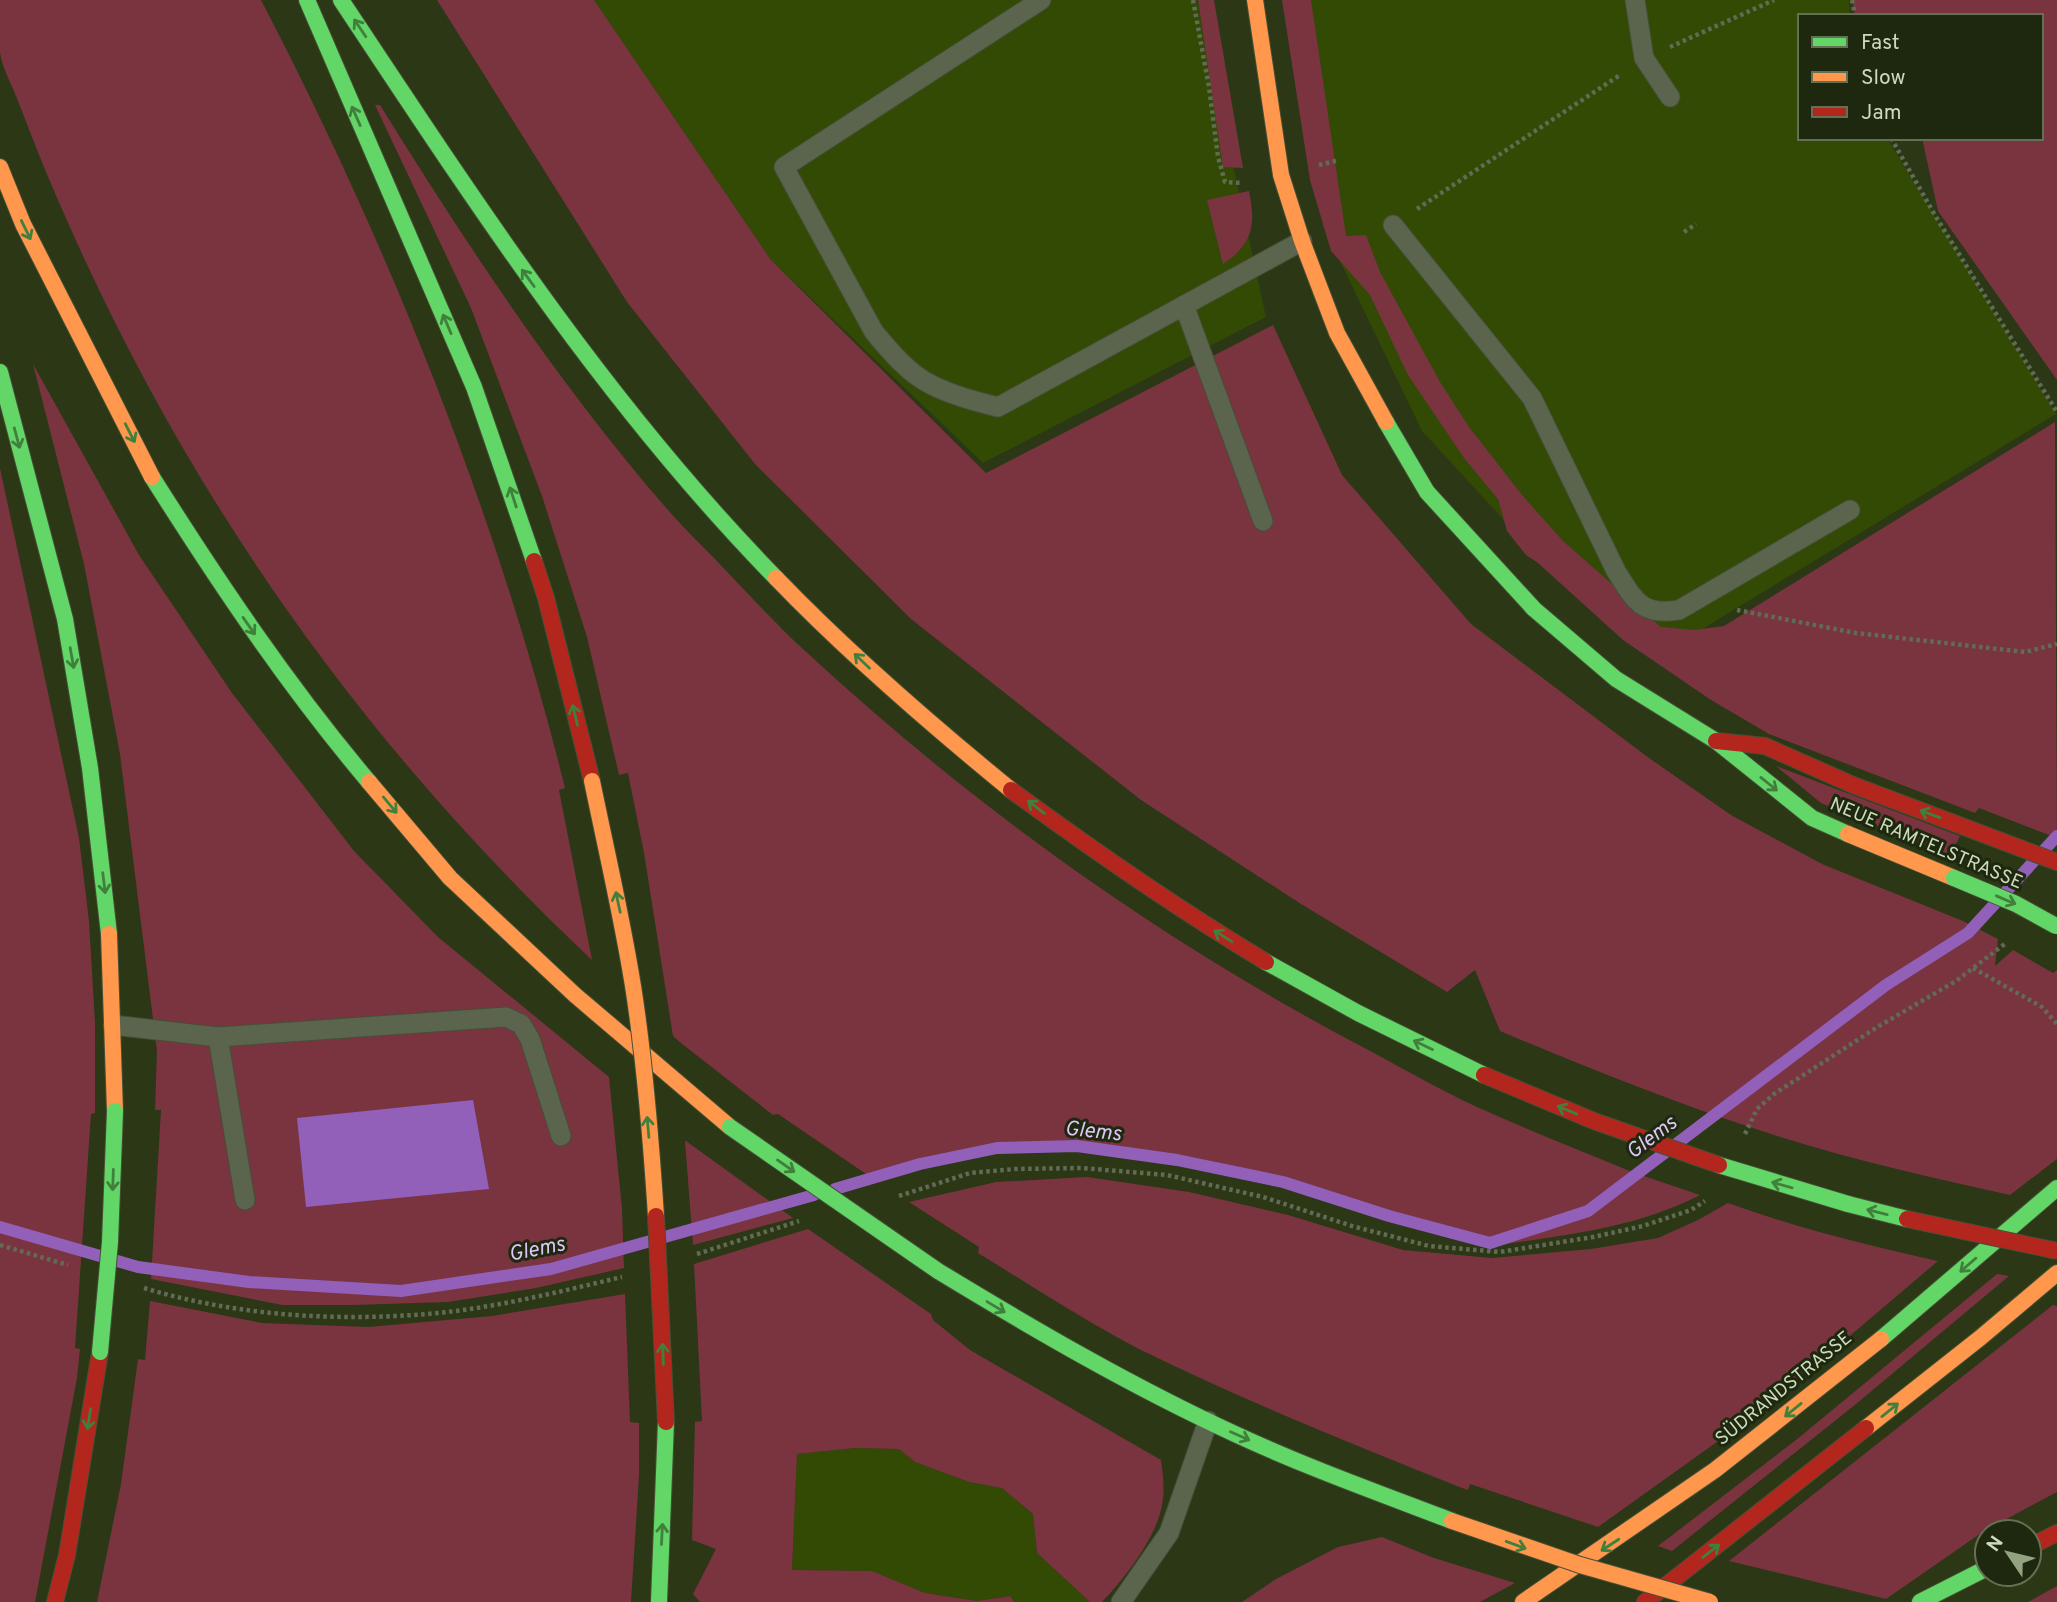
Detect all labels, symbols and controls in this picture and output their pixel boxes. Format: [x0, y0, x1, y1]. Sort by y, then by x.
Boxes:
legend [1798, 14, 2043, 140]
one-way arrow [353, 19, 367, 39]
text: Fast [1861, 30, 1900, 57]
text: Slow [1861, 65, 1906, 92]
text: Jam [1861, 100, 1902, 127]
one-way arrow [349, 106, 362, 127]
one-way arrow [20, 219, 34, 240]
one-way arrow [520, 269, 535, 288]
one-way arrow [439, 314, 452, 336]
one-way arrow [123, 422, 137, 443]
one-way arrow [12, 426, 25, 448]
one-way arrow [506, 486, 518, 508]
one-way arrow [242, 616, 256, 635]
one-way arrow [66, 646, 79, 669]
one-way arrow [854, 653, 871, 670]
one-way arrow [568, 704, 581, 727]
one-way arrow [1760, 776, 1778, 792]
street label: NEUE RAMTELSTRASSE [1826, 792, 2026, 896]
one-way arrow [381, 796, 397, 814]
one-way arrow [1027, 800, 1046, 815]
one-way arrow [1920, 806, 1942, 819]
one-way arrow [98, 872, 111, 894]
one-way arrow [611, 891, 624, 914]
one-way arrow [1995, 894, 2016, 907]
one-way arrow [1214, 929, 1234, 943]
one-way arrow [1413, 1038, 1434, 1051]
one-way arrow [1557, 1103, 1579, 1116]
water label: Glems [1621, 1110, 1683, 1166]
one-way arrow [641, 1116, 654, 1139]
water label: Glems [1063, 1116, 1123, 1148]
one-way arrow [776, 1159, 795, 1173]
one-way arrow [106, 1168, 119, 1191]
one-way arrow [1771, 1178, 1793, 1191]
one-way arrow [1866, 1205, 1889, 1218]
water label: Glems [507, 1231, 568, 1269]
one-way arrow [1959, 1257, 1977, 1273]
one-way arrow [985, 1300, 1005, 1314]
street label: SÜDRANDSTRASSE [1710, 1326, 1857, 1452]
one-way arrow [656, 1343, 669, 1366]
one-way arrow [1784, 1402, 1802, 1417]
one-way arrow [1880, 1402, 1898, 1417]
one-way arrow [82, 1408, 95, 1430]
one-way arrow [1229, 1430, 1251, 1443]
north arrow [1973, 1518, 2043, 1588]
one-way arrow [656, 1523, 669, 1546]
text: N [1982, 1532, 2009, 1557]
one-way arrow [1601, 1537, 1620, 1552]
one-way arrow [1505, 1540, 1527, 1552]
one-way arrow [1702, 1544, 1720, 1559]

